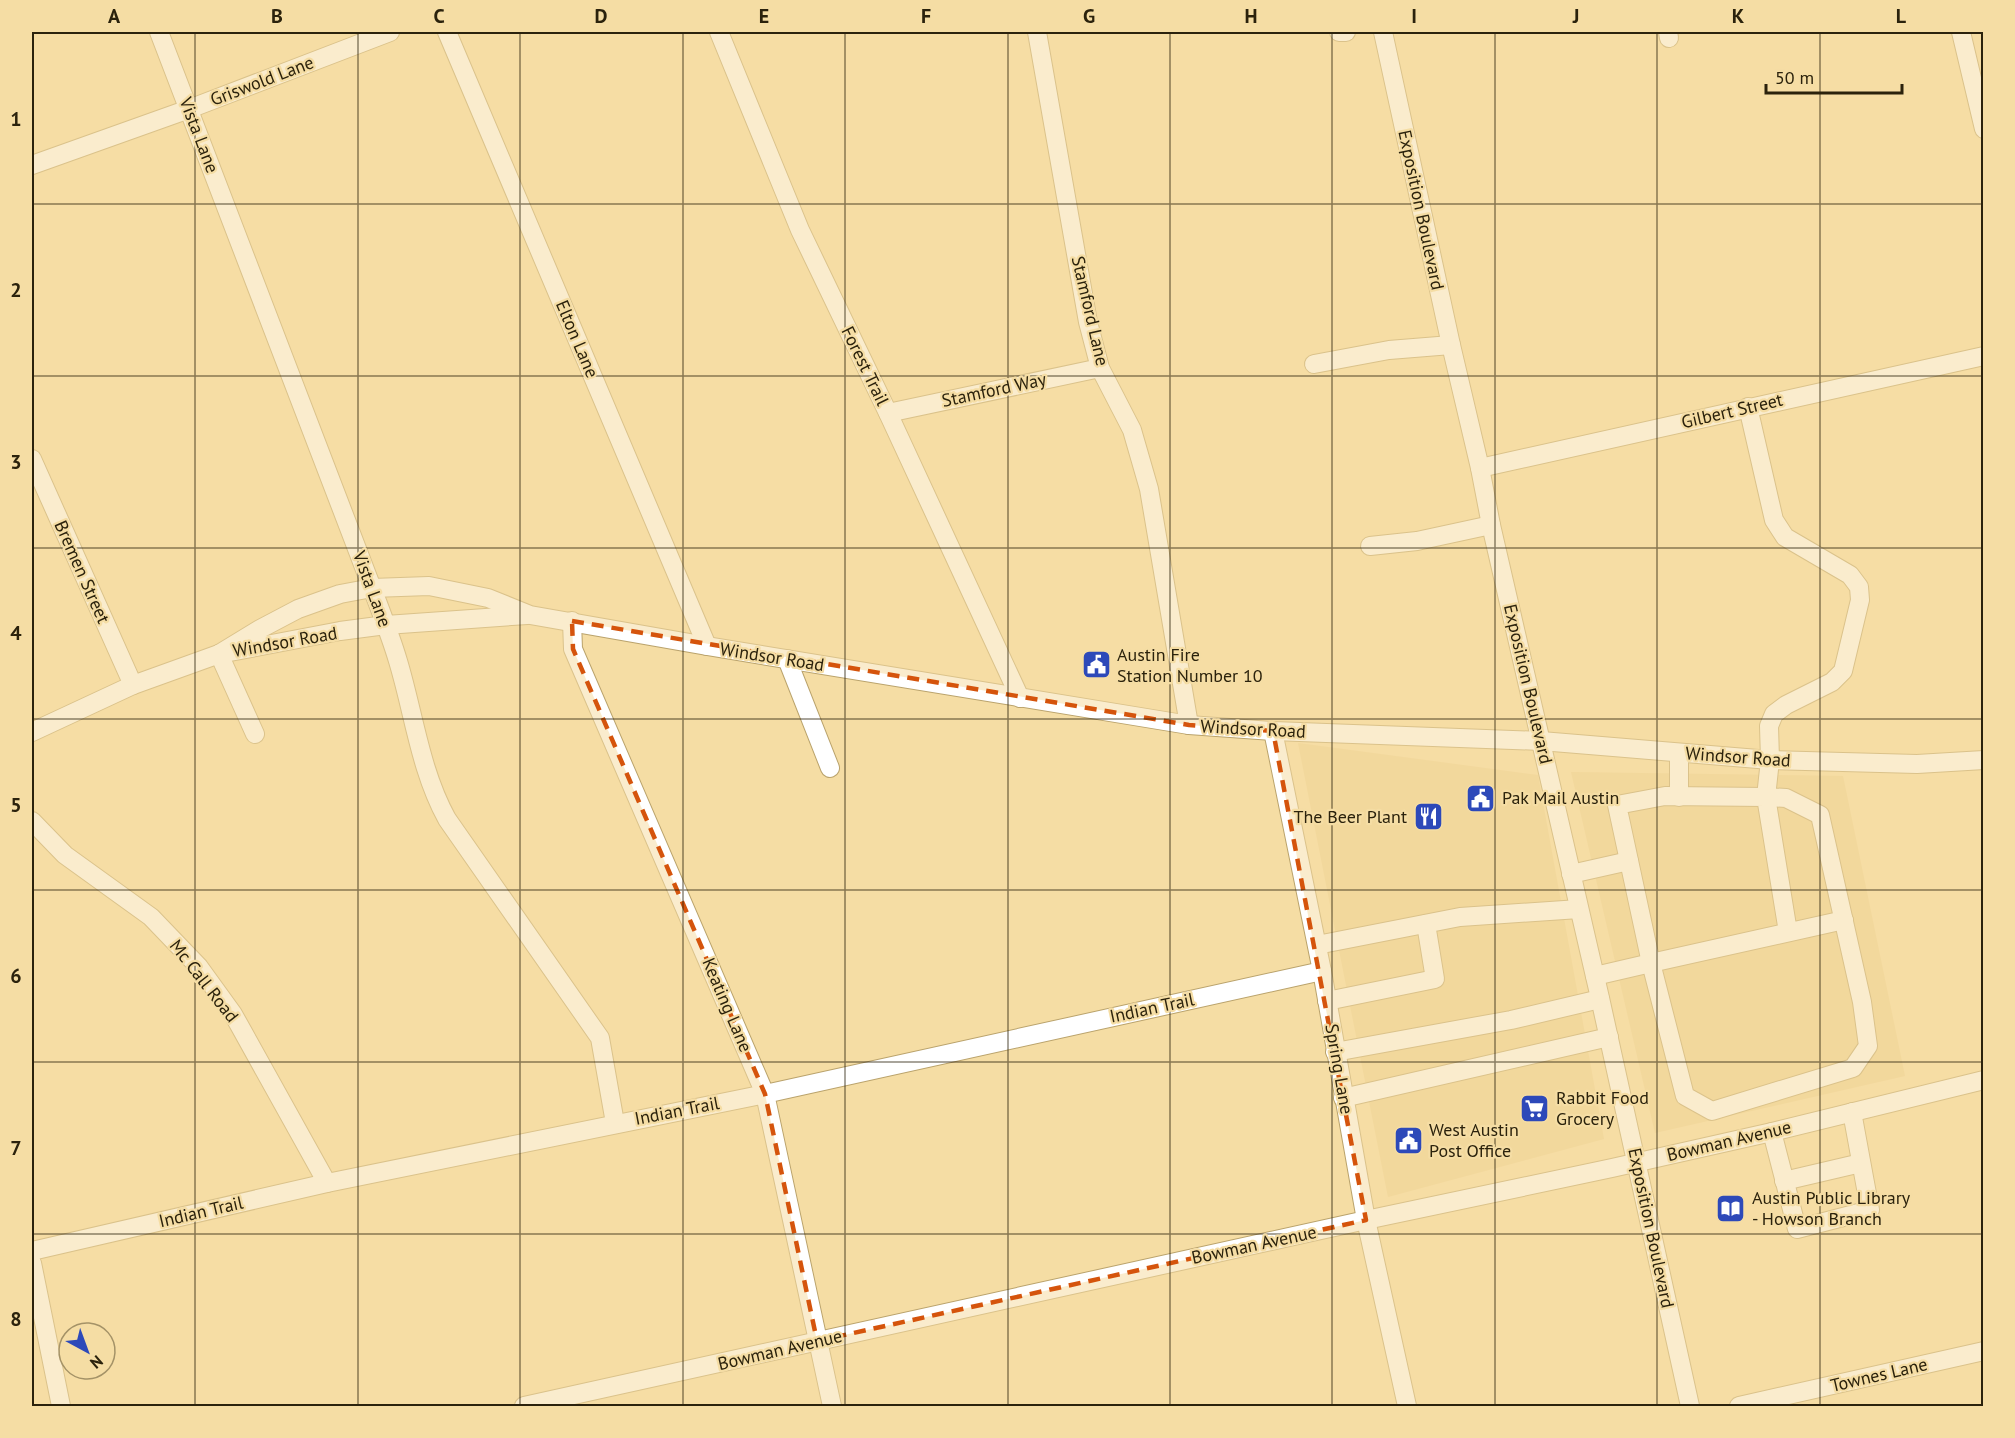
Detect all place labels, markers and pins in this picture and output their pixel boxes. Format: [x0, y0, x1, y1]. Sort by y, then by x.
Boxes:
place label: Austin Fire Station Number 10 [1117, 643, 1263, 687]
public building icon: Austin Fire Station Number 10 [1080, 649, 1112, 681]
public building icon: Pak Mail Austin [1465, 782, 1497, 814]
place label: Pak Mail Austin [1502, 786, 1619, 809]
restaurant icon: The Beer Plant [1412, 801, 1444, 833]
place label: The Beer Plant [1293, 805, 1407, 828]
place label: Rabbit Food Grocery [1556, 1086, 1649, 1130]
supermarket icon: Rabbit Food Grocery [1519, 1092, 1551, 1124]
place label: West Austin Post Office [1429, 1118, 1519, 1162]
public building icon: West Austin Post Office [1392, 1124, 1424, 1156]
place label: Austin Public Library - Howson Branch [1752, 1186, 1911, 1230]
library icon: Austin Public Library - Howson Branch [1715, 1192, 1747, 1224]

